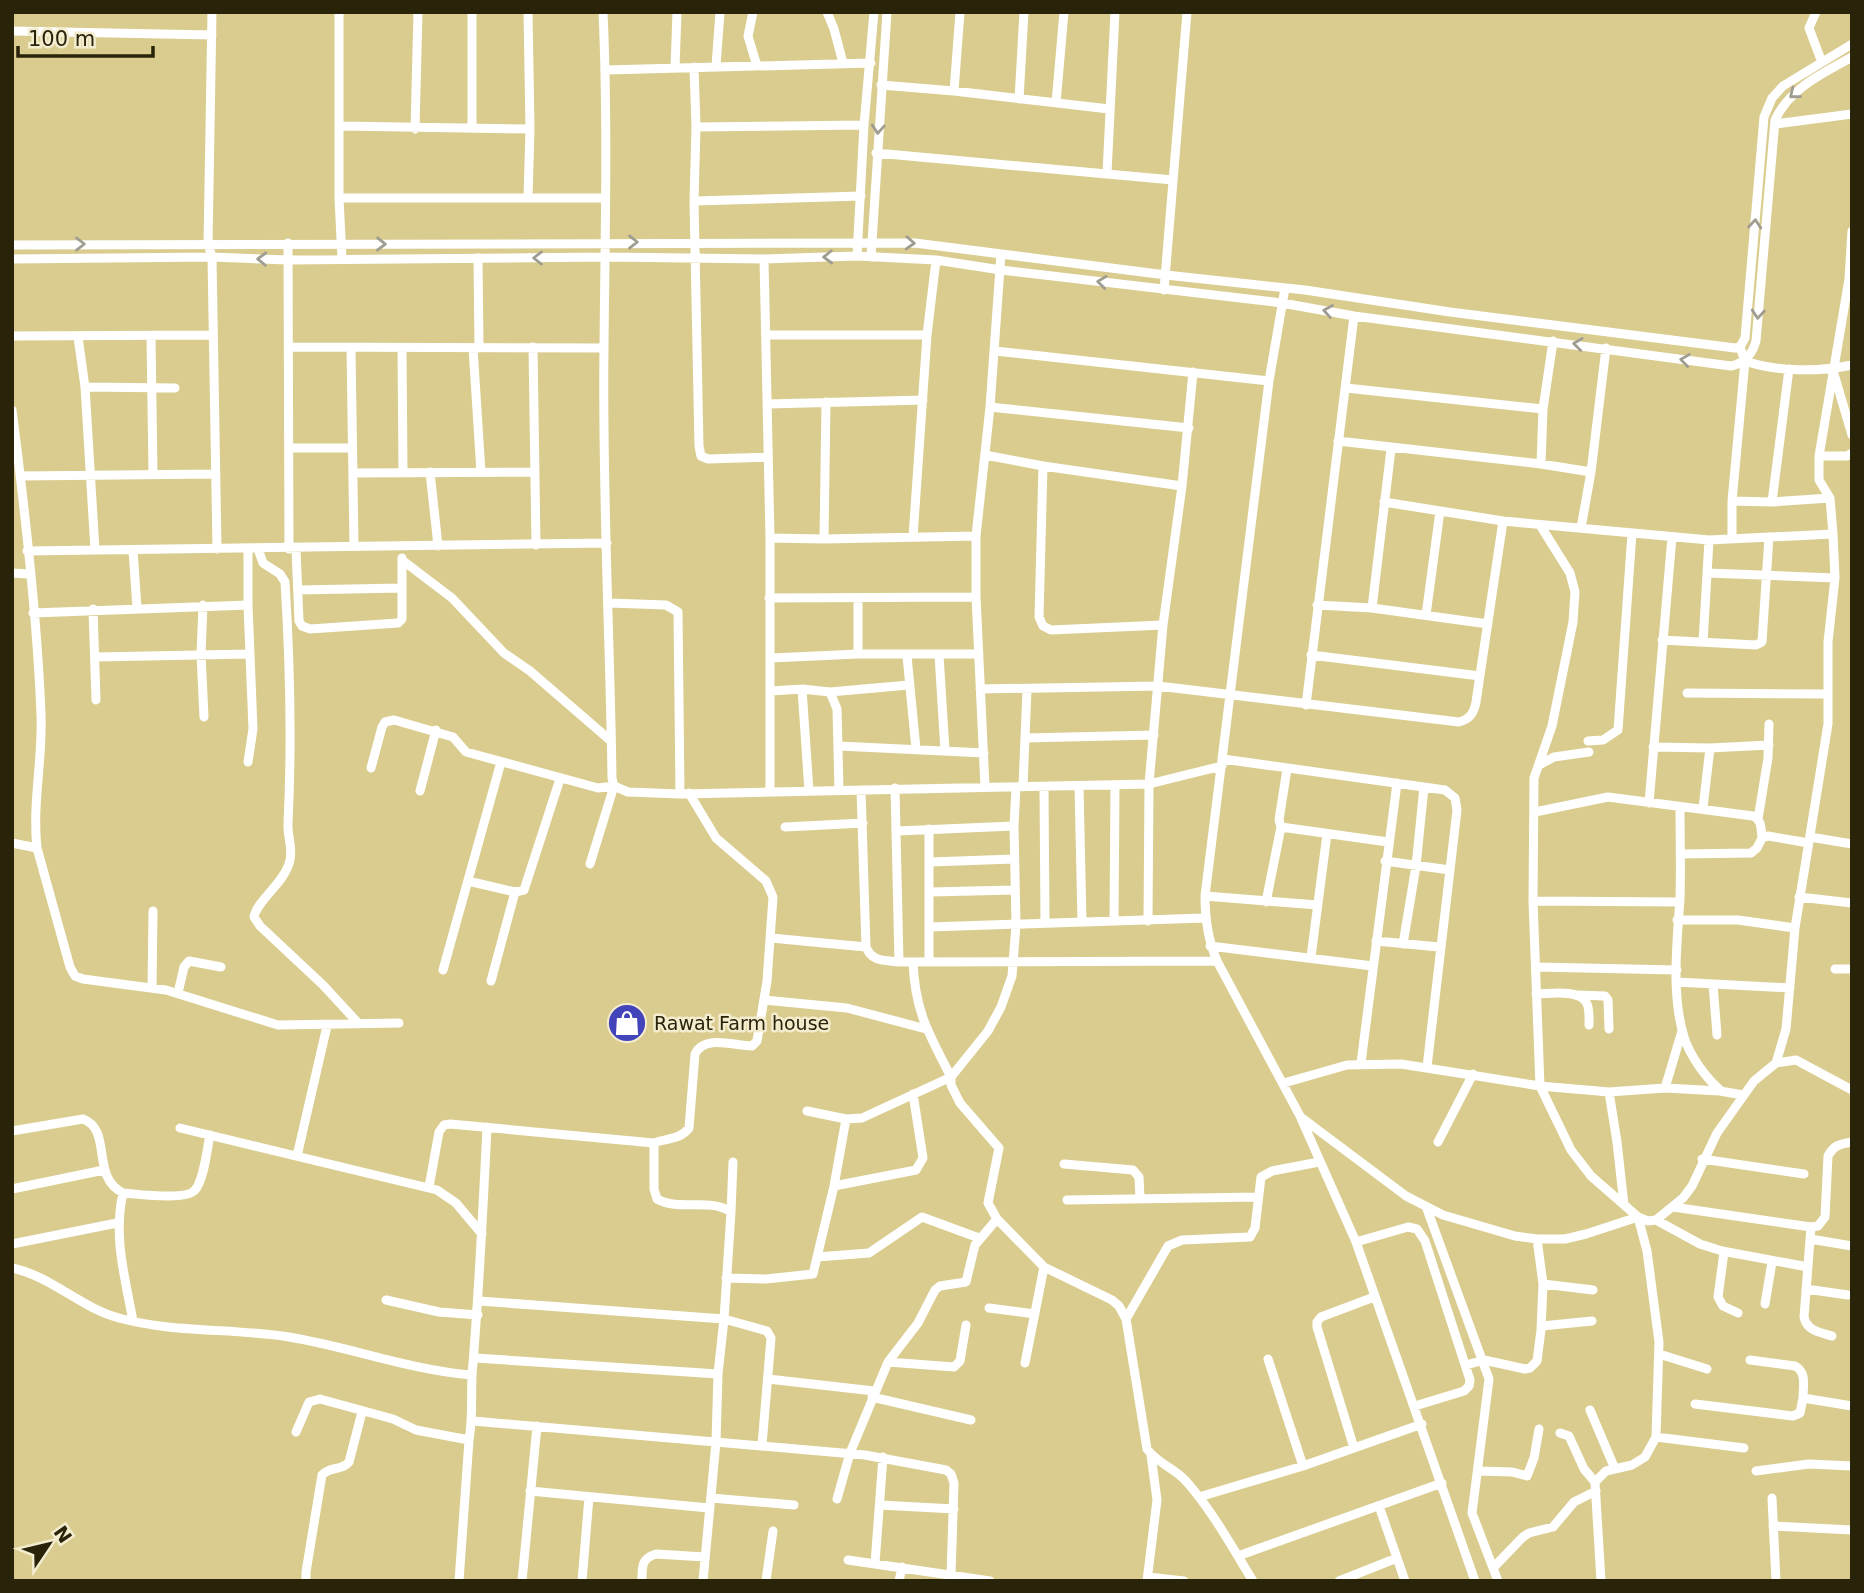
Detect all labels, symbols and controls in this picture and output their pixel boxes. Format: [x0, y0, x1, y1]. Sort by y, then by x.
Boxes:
scale bar [18, 14, 152, 58]
text: 100 m [28, 27, 95, 51]
one-way arrow [1790, 86, 1803, 98]
one-way arrow [871, 124, 886, 135]
one-way arrow [1747, 218, 1762, 229]
one-way arrow [628, 235, 639, 250]
one-way arrow [905, 235, 916, 250]
one-way arrow [76, 236, 86, 252]
one-way arrow [377, 236, 387, 252]
one-way arrow [822, 249, 832, 265]
one-way arrow [533, 250, 544, 265]
one-way arrow [256, 251, 267, 266]
one-way arrow [1097, 275, 1108, 290]
one-way arrow [1322, 304, 1334, 319]
one-way arrow [1751, 308, 1766, 319]
one-way arrow [1572, 337, 1584, 352]
one-way arrow [1679, 353, 1691, 368]
shop icon: Rawat Farm house [606, 1002, 648, 1044]
place label: Rawat Farm house [654, 1012, 829, 1034]
north arrow [14, 1509, 84, 1579]
text: N [49, 1521, 76, 1547]

